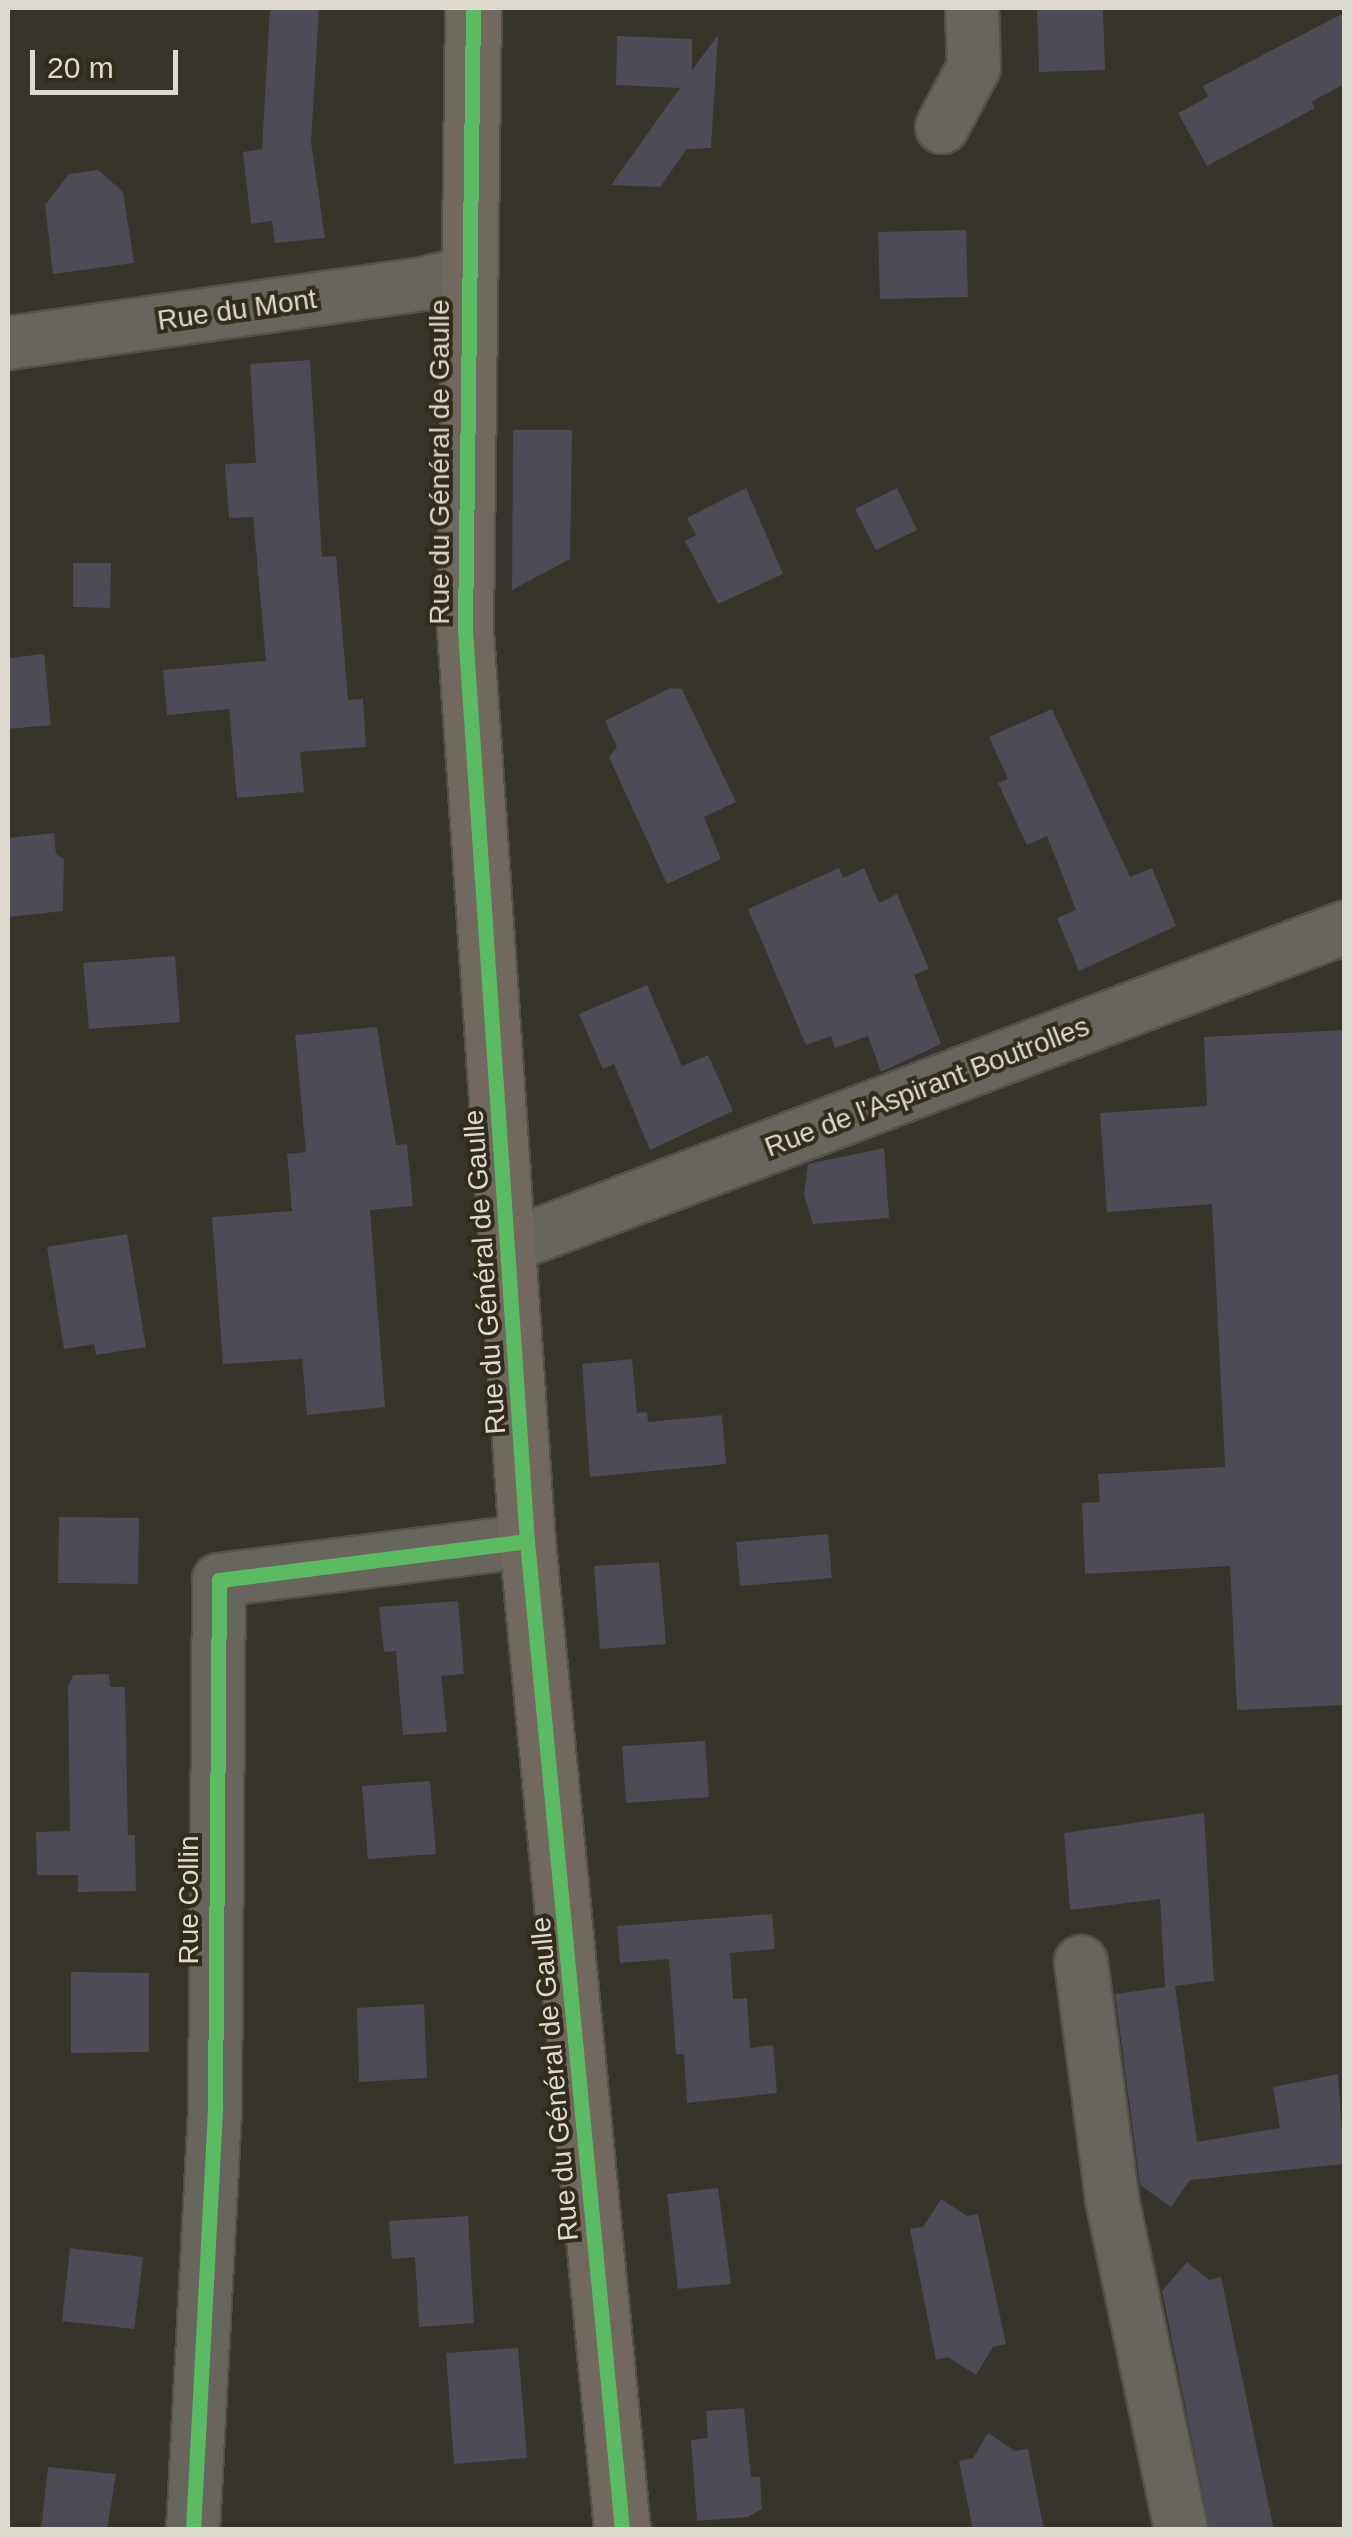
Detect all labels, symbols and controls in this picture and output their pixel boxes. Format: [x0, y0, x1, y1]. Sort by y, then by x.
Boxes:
scale bar [35, 30, 182, 92]
text: 20 m [47, 51, 114, 84]
street label: Rue du Mont [155, 282, 319, 338]
street label: Rue du Général de Gaulle [423, 299, 457, 625]
street label: Rue de l'Aspirant Boutrolles [760, 1010, 1094, 1164]
street label: Rue du Général de Gaulle [457, 1109, 513, 1435]
street label: Rue Collin [172, 1835, 206, 1965]
street label: Rue du Général de Gaulle [524, 1915, 586, 2243]

